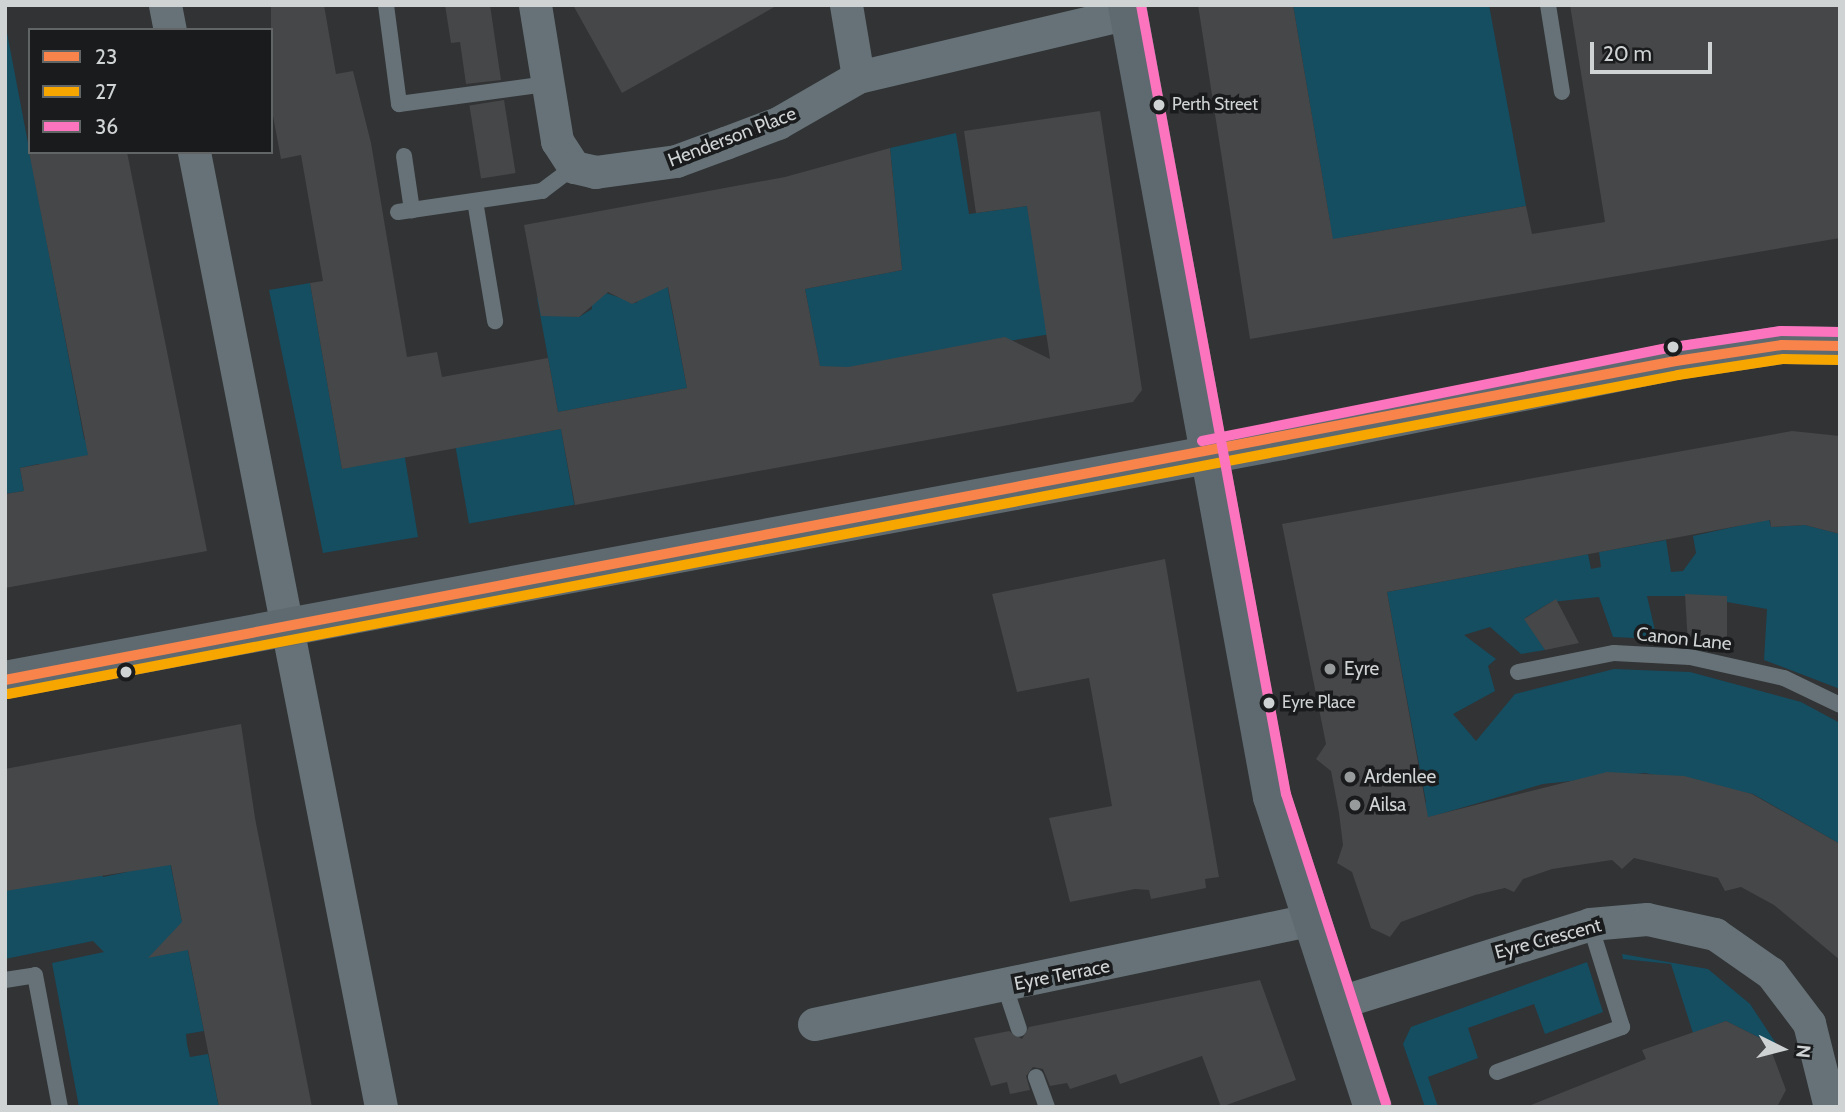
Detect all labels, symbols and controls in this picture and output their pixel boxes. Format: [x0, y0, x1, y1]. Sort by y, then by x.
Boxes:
legend [28, 28, 273, 154]
scale bar [1593, 28, 1716, 72]
text: 20 m [1603, 41, 1652, 66]
text: 23 [95, 44, 117, 69]
text: 27 [95, 79, 117, 104]
place label: Perth Street [1172, 95, 1258, 115]
marker: Perth Street [1152, 98, 1166, 112]
street label: Henderson Place [665, 102, 799, 172]
text: 36 [95, 114, 118, 139]
unlabelled marker [1666, 340, 1680, 354]
street label: Canon Lane [1635, 623, 1733, 655]
place label: Eyre [1344, 658, 1379, 680]
marker: Eyre [1322, 661, 1338, 677]
unlabelled marker [119, 665, 133, 679]
place label: Eyre Place [1282, 693, 1356, 713]
marker: Eyre Place [1262, 696, 1276, 710]
place label: Ardenlee [1364, 766, 1436, 788]
marker: Ardenlee [1342, 769, 1358, 785]
place label: Ailsa [1369, 794, 1406, 816]
marker: Ailsa [1347, 797, 1363, 813]
street label: Eyre Crescent [1492, 914, 1604, 964]
street label: Eyre Terrace [1012, 955, 1112, 995]
north arrow [1747, 1014, 1817, 1084]
text: N [1791, 1043, 1816, 1059]

